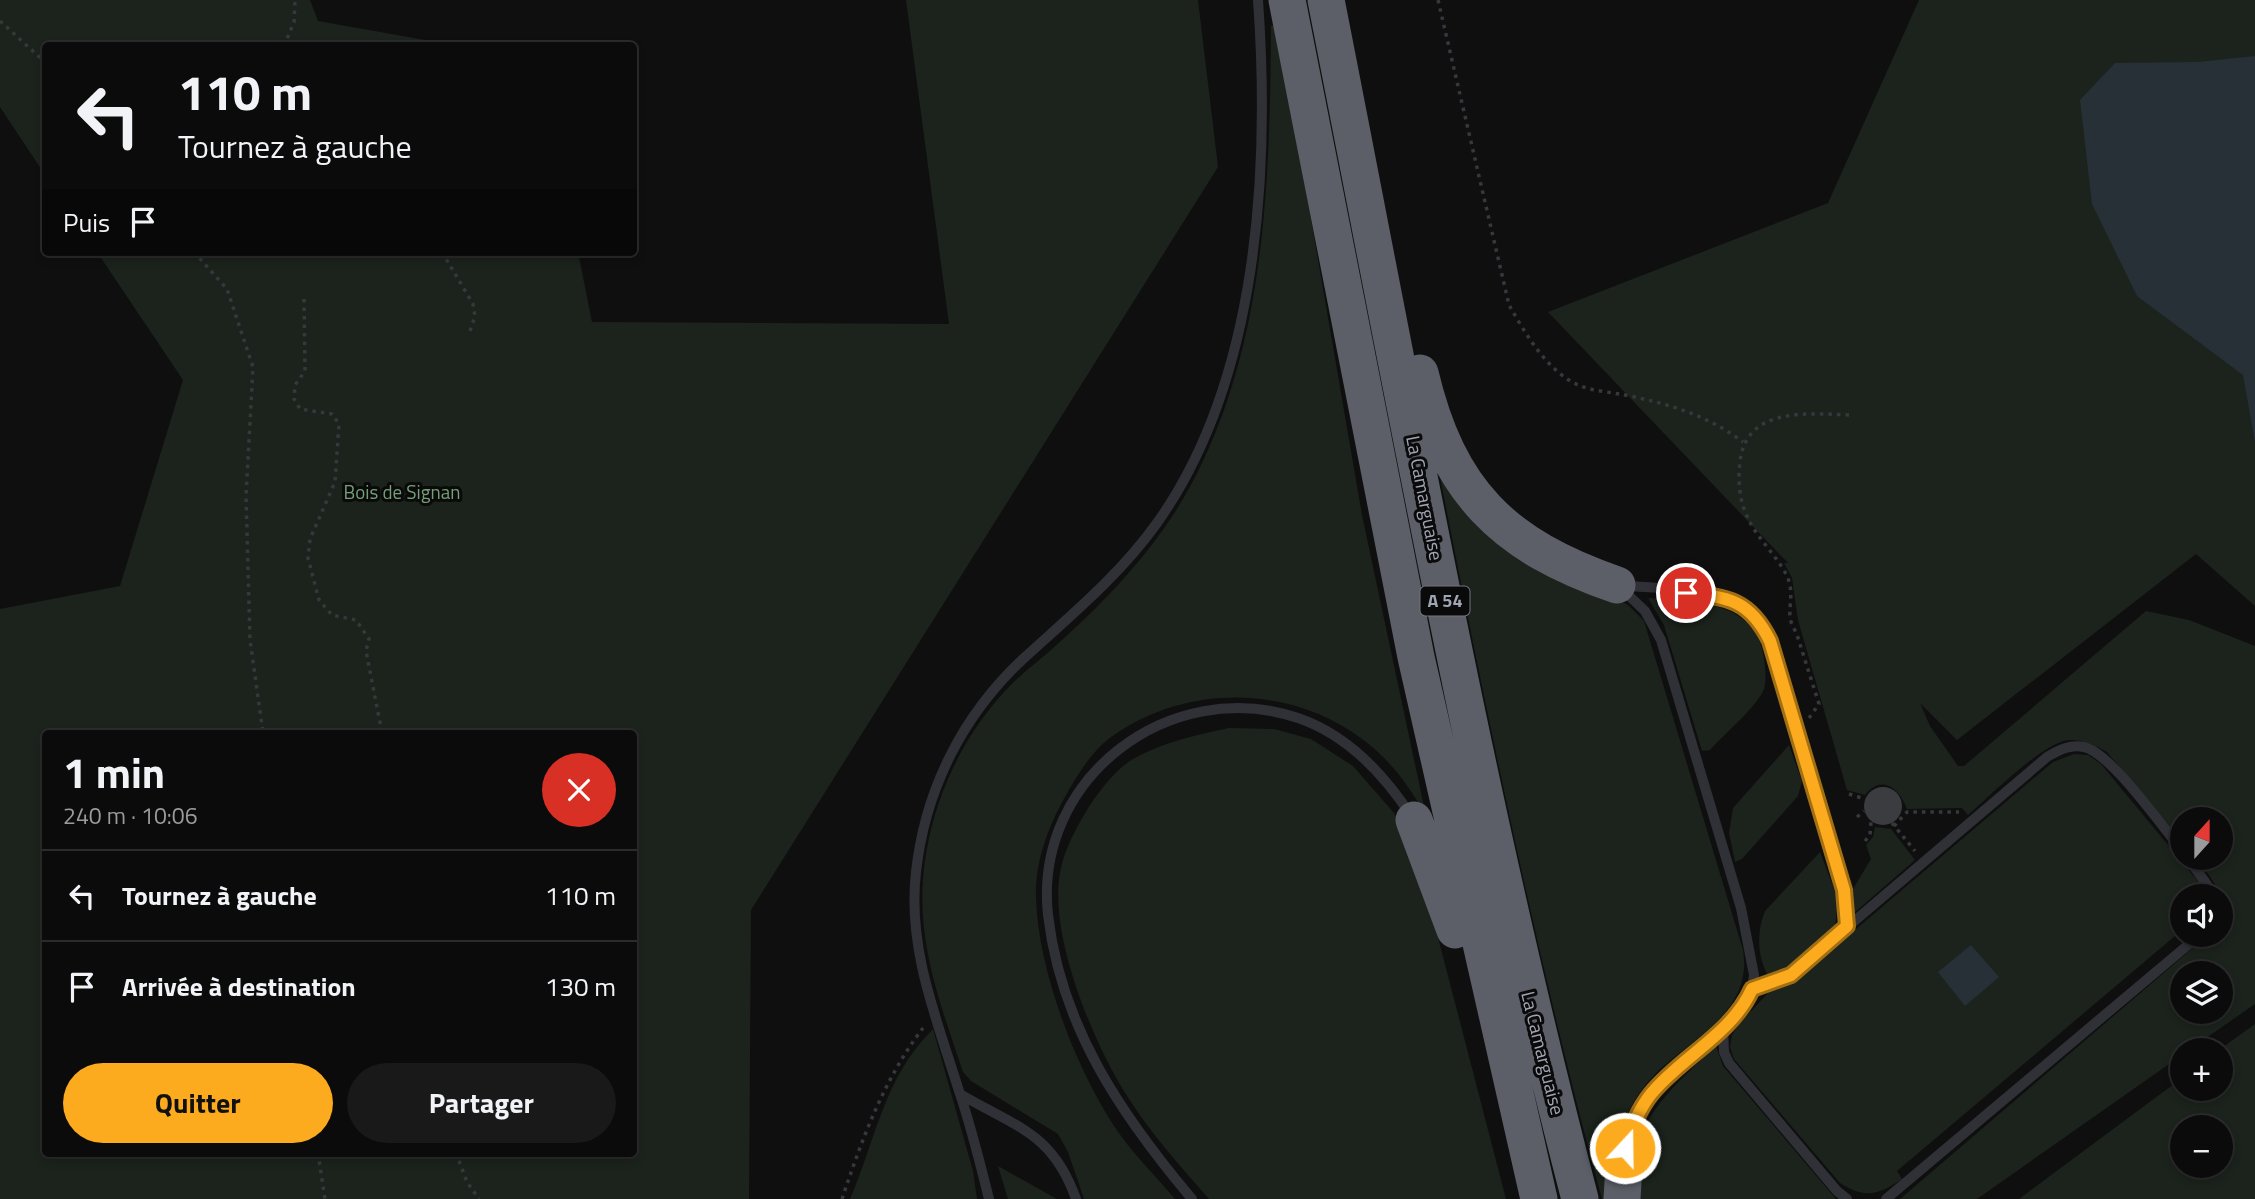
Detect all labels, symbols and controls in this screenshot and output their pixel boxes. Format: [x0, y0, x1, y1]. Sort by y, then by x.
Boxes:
text: 110 m [178, 54, 312, 129]
icon: left [63, 70, 154, 161]
text: Tournez à gauche [178, 122, 412, 170]
text: Puis [63, 203, 110, 242]
icon: arrive [124, 203, 162, 241]
street label: La Camarguaise [1399, 433, 1452, 563]
park label: Bois de Signan [344, 477, 460, 506]
pin [1656, 563, 1716, 623]
icon: arrive [1667, 574, 1705, 612]
road number: A 54 [1420, 586, 1470, 616]
text: 1 min [63, 740, 165, 804]
button: close [542, 753, 616, 827]
text: 240 m · 10:06 [63, 798, 198, 833]
north arrow [2170, 807, 2233, 870]
map controls [2170, 807, 2233, 1178]
text: Tournez à gauche [122, 876, 317, 915]
text: 110 m [545, 876, 616, 915]
icon: left [63, 877, 101, 915]
button: sound [2170, 884, 2233, 947]
button: layers [2170, 961, 2233, 1024]
text: Arrivée à destination [122, 967, 356, 1006]
text: 130 m [545, 967, 616, 1006]
icon: arrive [63, 968, 101, 1006]
street label: La Camarguaise [1514, 988, 1573, 1118]
button: + [2170, 1038, 2233, 1101]
button: Quitter [63, 1063, 333, 1143]
button: Partager [347, 1063, 616, 1143]
position arrow [1588, 1111, 1662, 1185]
button: − [2170, 1115, 2233, 1178]

